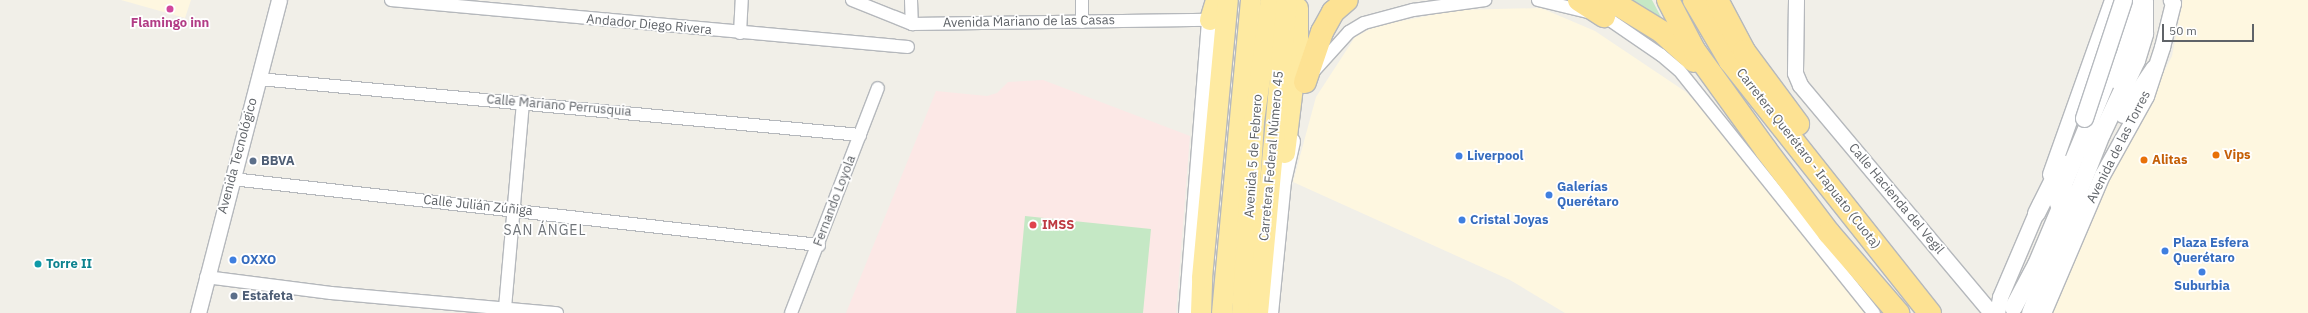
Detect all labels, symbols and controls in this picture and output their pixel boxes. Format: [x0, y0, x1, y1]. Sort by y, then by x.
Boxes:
marker: Flamingo inn [165, 4, 175, 14]
street label: Andador Diego Rivera [586, 12, 712, 38]
street label: Avenida Mariano de las Casas [943, 13, 1115, 31]
place label: Flamingo inn [131, 15, 209, 31]
scale bar [2164, 16, 2256, 42]
text: 50 m [2169, 23, 2197, 38]
street label: Carretera Querétaro - Irapuato (Cuota) [1733, 66, 1883, 252]
street label: Carretera Federal Número 45 [1257, 70, 1287, 242]
street label: Avenida de las Torres [2084, 88, 2154, 206]
street label: Calle Mariano Perrusquia [486, 92, 632, 120]
street label: Avenida 5 de Febrero [1242, 94, 1266, 218]
street label: Avenida Tecnológico [215, 96, 261, 216]
street label: Calle Hacienda del Vegil [1845, 140, 1947, 258]
place label: Vips [2224, 147, 2251, 163]
place label: Liverpool [1467, 148, 1524, 164]
marker: Vips [2211, 150, 2221, 160]
marker: Liverpool [1454, 151, 1464, 161]
place label: Alitas [2152, 152, 2187, 168]
place label: BBVA [261, 153, 295, 169]
street label: Fernando Loyola [810, 153, 860, 249]
marker: Alitas [2139, 155, 2149, 165]
marker: BBVA [248, 156, 258, 166]
place label: Galerías Querétaro [1557, 180, 1619, 211]
marker: Galerías Querétaro [1544, 190, 1554, 200]
street label: Calle Julián Zúñiga [423, 193, 533, 219]
place label: Cristal Joyas [1470, 212, 1548, 228]
marker: Cristal Joyas [1457, 215, 1467, 225]
place label: IMSS [1042, 217, 1074, 233]
marker: IMSS [1027, 219, 1039, 231]
district label: SAN ÁNGEL [503, 222, 587, 238]
place label: Plaza Esfera Querétaro [2173, 236, 2249, 267]
marker: Plaza Esfera Querétaro [2160, 246, 2170, 256]
place label: OXXO [241, 252, 276, 268]
marker: OXXO [228, 255, 238, 265]
place label: Torre II [46, 256, 92, 272]
marker: Torre II [33, 259, 43, 269]
marker: Suburbia [2197, 267, 2207, 277]
place label: Suburbia [2174, 278, 2230, 294]
place label: Estafeta [242, 288, 293, 304]
marker: Estafeta [229, 291, 239, 301]

